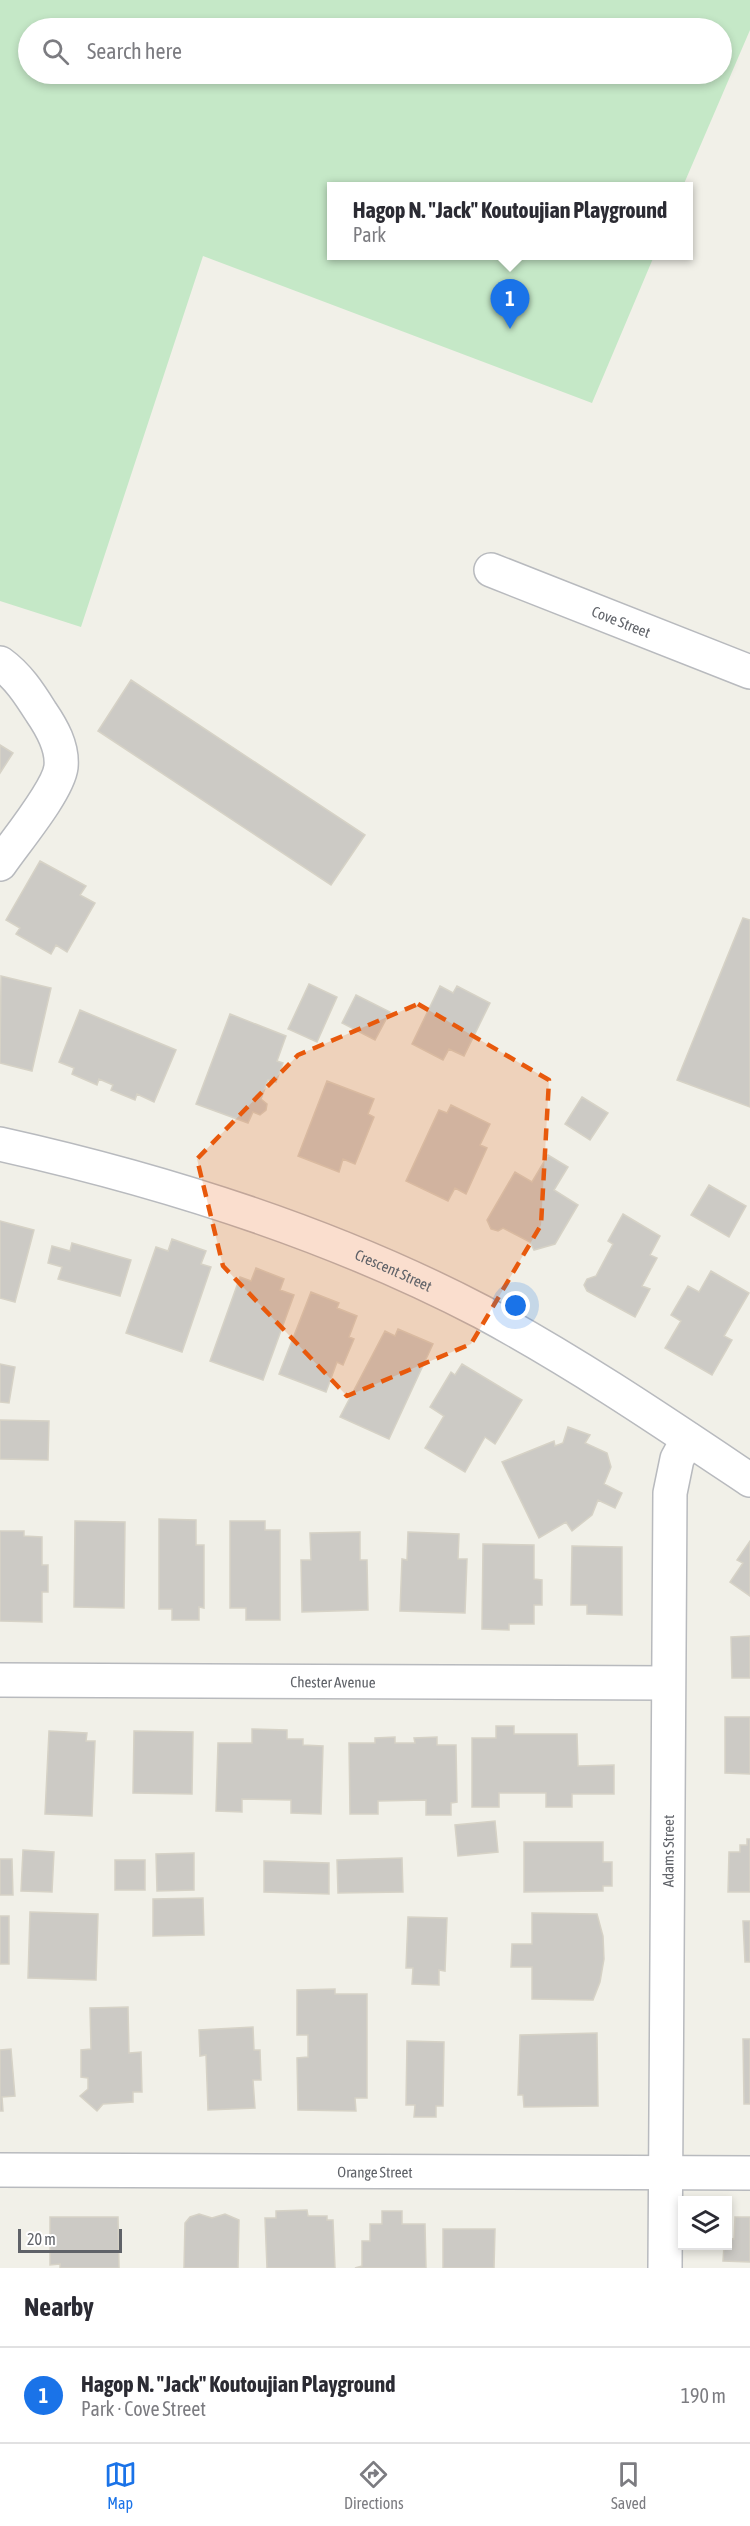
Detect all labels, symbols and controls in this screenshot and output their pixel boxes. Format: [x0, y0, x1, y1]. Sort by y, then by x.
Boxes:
search box [18, 18, 732, 84]
icon: search [39, 35, 72, 68]
text: Search here [87, 38, 182, 64]
popup [327, 182, 693, 260]
text: Hagop N. "Jack" Koutoujian Playground [353, 197, 667, 223]
text: Park [353, 223, 386, 246]
pin: 1 [490, 280, 530, 329]
street label: Cove Street [590, 602, 653, 640]
street label: Crescent Street [353, 1245, 435, 1294]
your location [501, 1291, 530, 1320]
street label: Chester Avenue [290, 1673, 376, 1690]
street label: Adams Street [659, 1815, 676, 1887]
street label: Orange Street [337, 2163, 413, 2180]
map controls [678, 2196, 732, 2250]
button: layers [678, 2196, 732, 2250]
scale bar [18, 2226, 122, 2254]
text: 20 m [27, 2230, 56, 2248]
text: Nearby [24, 2292, 94, 2322]
text: Hagop N. "Jack" Koutoujian Playground [81, 2371, 396, 2397]
text: 1 [39, 2384, 48, 2407]
text: 190 m [681, 2384, 726, 2407]
text: Park · Cove Street [81, 2397, 206, 2420]
tab: Map [104, 2458, 137, 2512]
tab: Directions [344, 2458, 404, 2512]
tab: Saved [611, 2458, 646, 2512]

